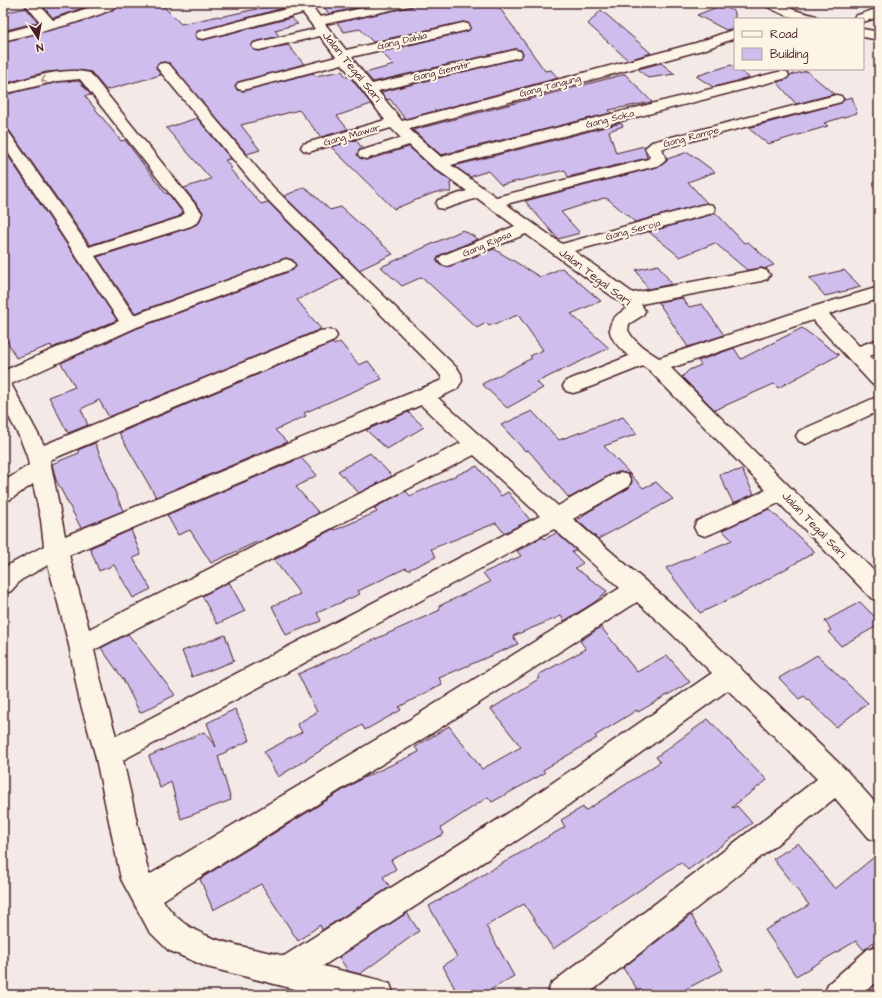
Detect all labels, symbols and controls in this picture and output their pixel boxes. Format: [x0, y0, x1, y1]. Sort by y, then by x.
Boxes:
north arrow [18, 18, 58, 58]
legend [734, 18, 864, 70]
text: Road [770, 26, 798, 43]
street label: Jalan Tegal Sari [317, 28, 386, 107]
street label: Gang Dahlia [376, 28, 429, 55]
text: N [35, 39, 45, 55]
text: Building [770, 46, 808, 64]
street label: Gang Gemitir [412, 57, 473, 86]
street label: Gang Tangung [518, 71, 582, 102]
one-way arrow [41, 75, 48, 84]
street label: Gang Soka [584, 106, 636, 133]
street label: Gang Mawar [322, 120, 383, 151]
street label: Gang Rampe [662, 123, 721, 152]
street label: Gang Seroja [604, 216, 662, 245]
street label: Gang Rijasa [460, 227, 514, 261]
street label: Jalan Tegal Sari [555, 244, 635, 311]
street label: Jalan Tegal Sari [777, 488, 850, 563]

